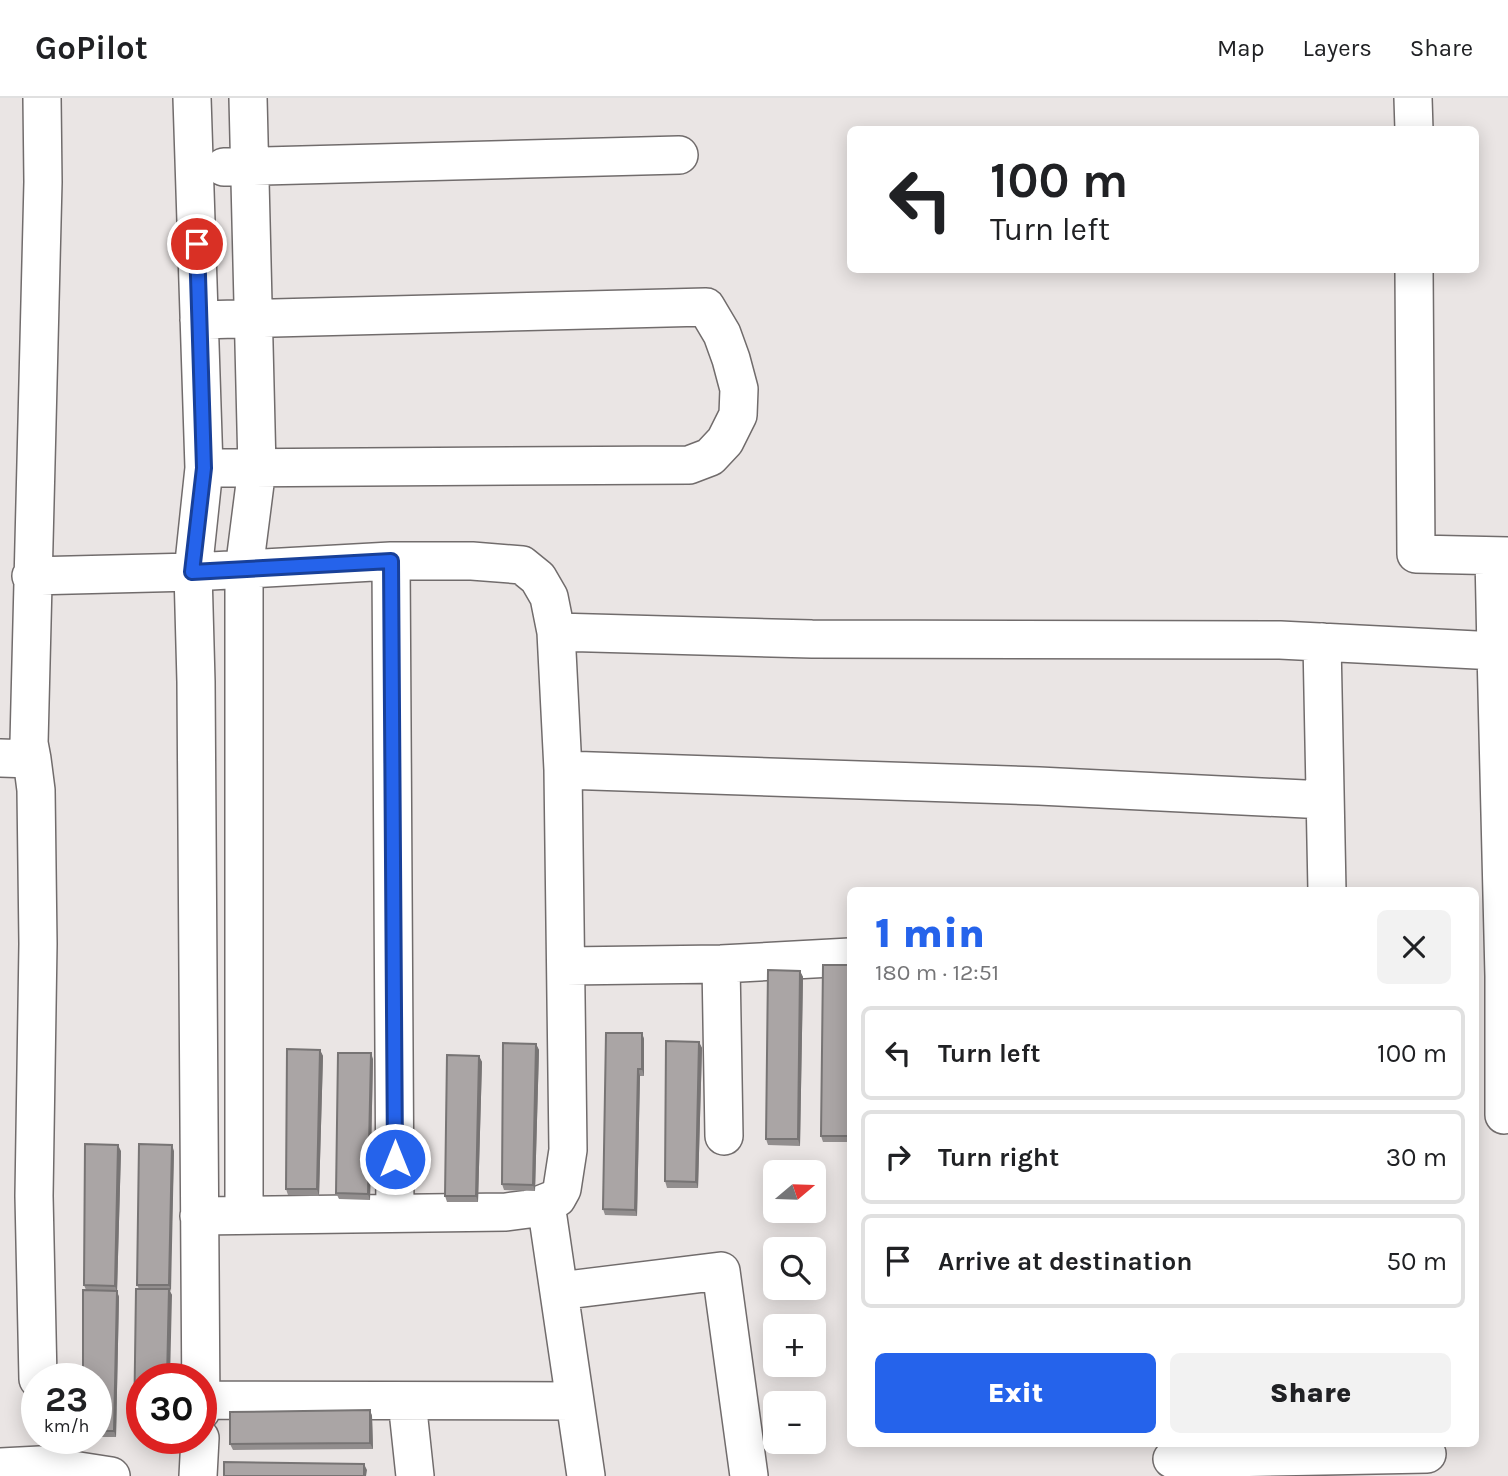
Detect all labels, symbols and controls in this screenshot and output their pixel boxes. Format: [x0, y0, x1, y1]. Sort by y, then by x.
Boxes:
text: GoPilot [35, 29, 148, 67]
text: Map [1217, 34, 1265, 62]
text: Layers [1303, 34, 1372, 62]
text: Share [1410, 34, 1473, 62]
text: 100 m [990, 152, 1128, 209]
icon: left [875, 154, 966, 245]
text: Turn left [990, 211, 1110, 248]
pin [167, 214, 227, 274]
icon: arrive [178, 225, 216, 263]
text: 1 min [875, 908, 985, 958]
button: close [1377, 910, 1451, 984]
text: 180 m · 12:51 [875, 959, 999, 986]
icon: left [879, 1034, 917, 1072]
text: Turn left [938, 1038, 1040, 1069]
text: 100 m [1377, 1038, 1447, 1069]
position arrow [358, 1122, 432, 1196]
icon: right [879, 1138, 917, 1176]
text: Turn right [938, 1142, 1059, 1173]
text: 30 m [1386, 1142, 1447, 1173]
north arrow [763, 1160, 826, 1223]
map controls [763, 1160, 826, 1454]
button: search [763, 1237, 826, 1300]
icon: arrive [879, 1242, 917, 1280]
text: Arrive at destination [938, 1246, 1192, 1277]
text: 50 m [1386, 1246, 1447, 1277]
button: + [763, 1314, 826, 1377]
button: Exit [875, 1353, 1156, 1433]
button: Share [1170, 1353, 1451, 1433]
speed limit sign: 30 [126, 1363, 217, 1454]
text: 23 [45, 1379, 88, 1420]
button: − [763, 1391, 826, 1454]
text: km/h [44, 1415, 89, 1437]

